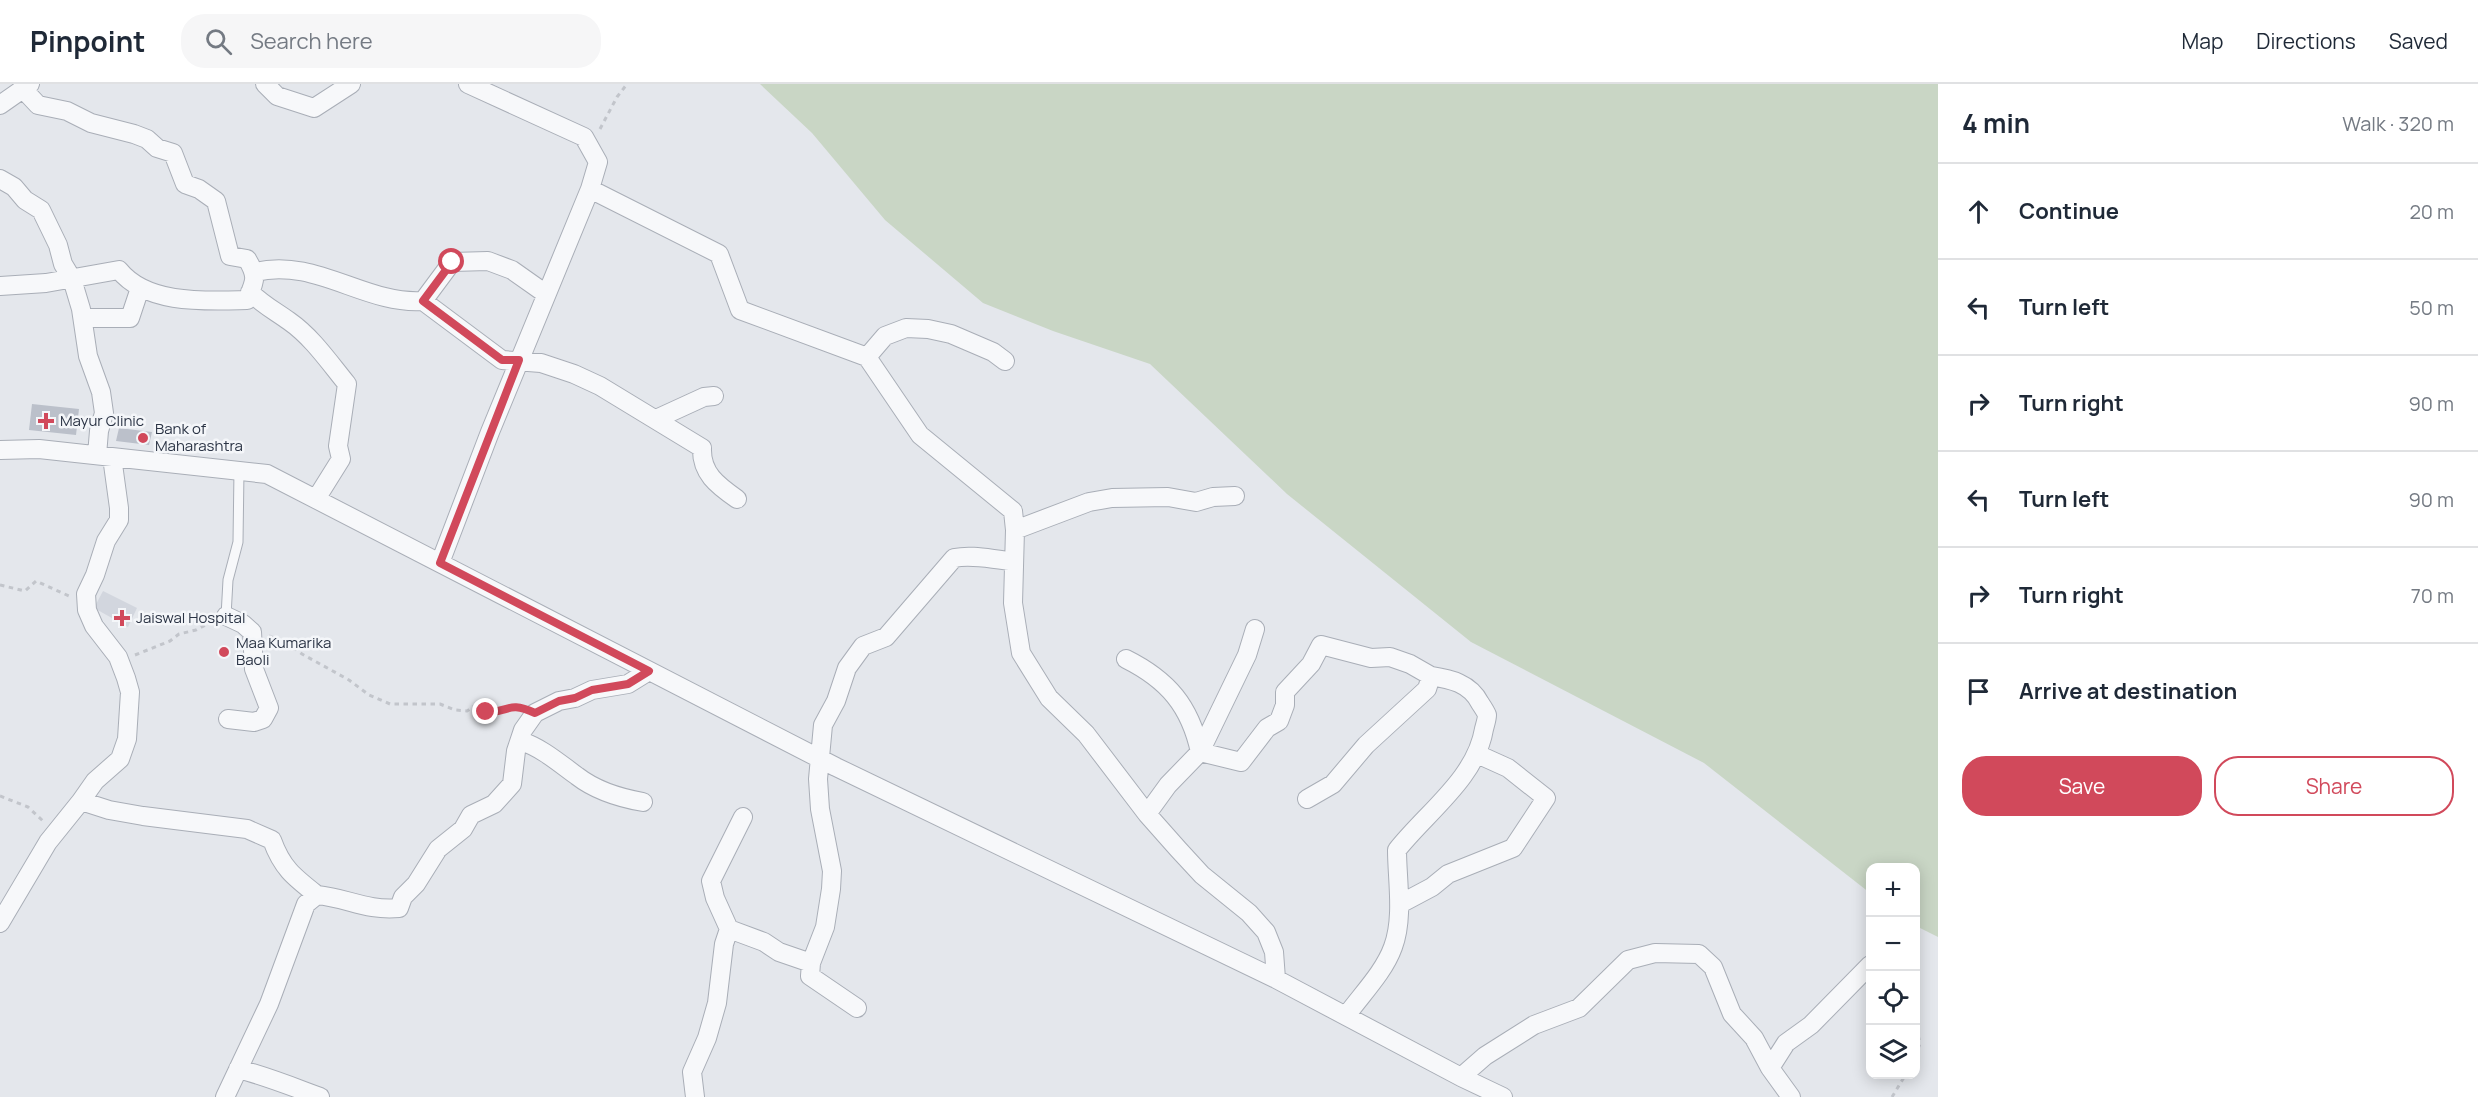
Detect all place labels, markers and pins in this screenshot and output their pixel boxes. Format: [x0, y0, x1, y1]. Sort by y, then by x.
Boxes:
place label: Mayur Clinic [60, 410, 144, 431]
marker: Mayur Clinic [37, 412, 55, 430]
place label: Bank of Maharashtra [155, 418, 243, 456]
marker: Bank of Maharashtra [136, 431, 150, 445]
place label: Jaiswal Hospital [136, 607, 245, 628]
marker: Jaiswal Hospital [113, 609, 131, 627]
place label: Maa Kumarika Baoli [236, 632, 331, 670]
marker: Maa Kumarika Baoli [217, 645, 231, 659]

